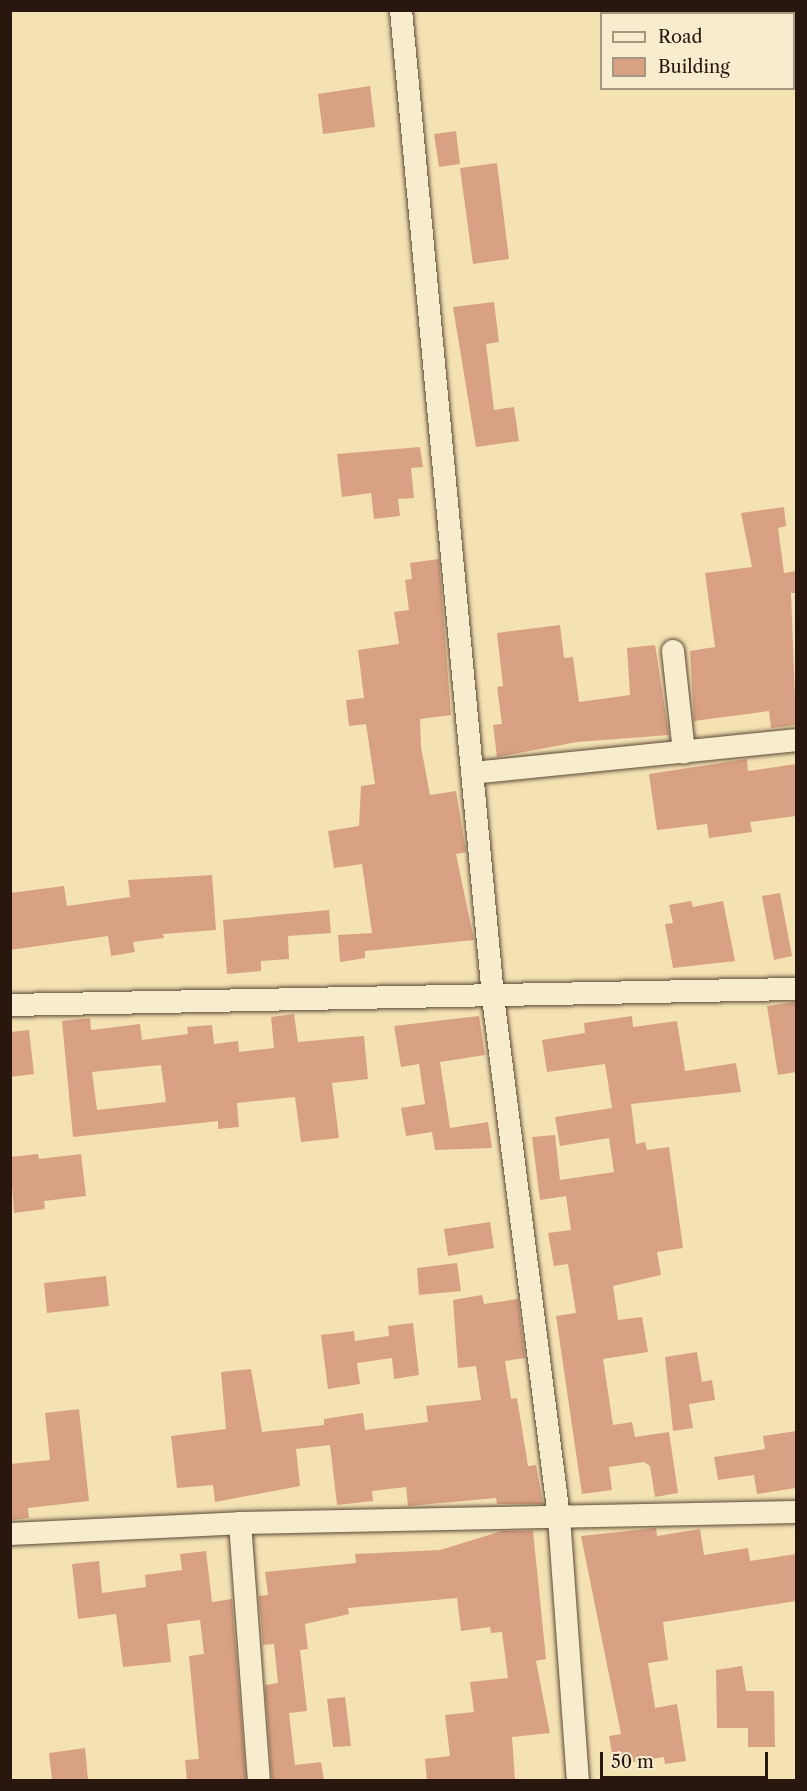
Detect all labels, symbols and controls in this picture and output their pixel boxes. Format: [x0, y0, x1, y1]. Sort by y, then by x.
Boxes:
legend [600, 12, 795, 90]
text: Road [658, 26, 703, 48]
text: Building [658, 56, 730, 78]
scale bar [603, 1740, 771, 1778]
text: 50 m [611, 1751, 654, 1773]

